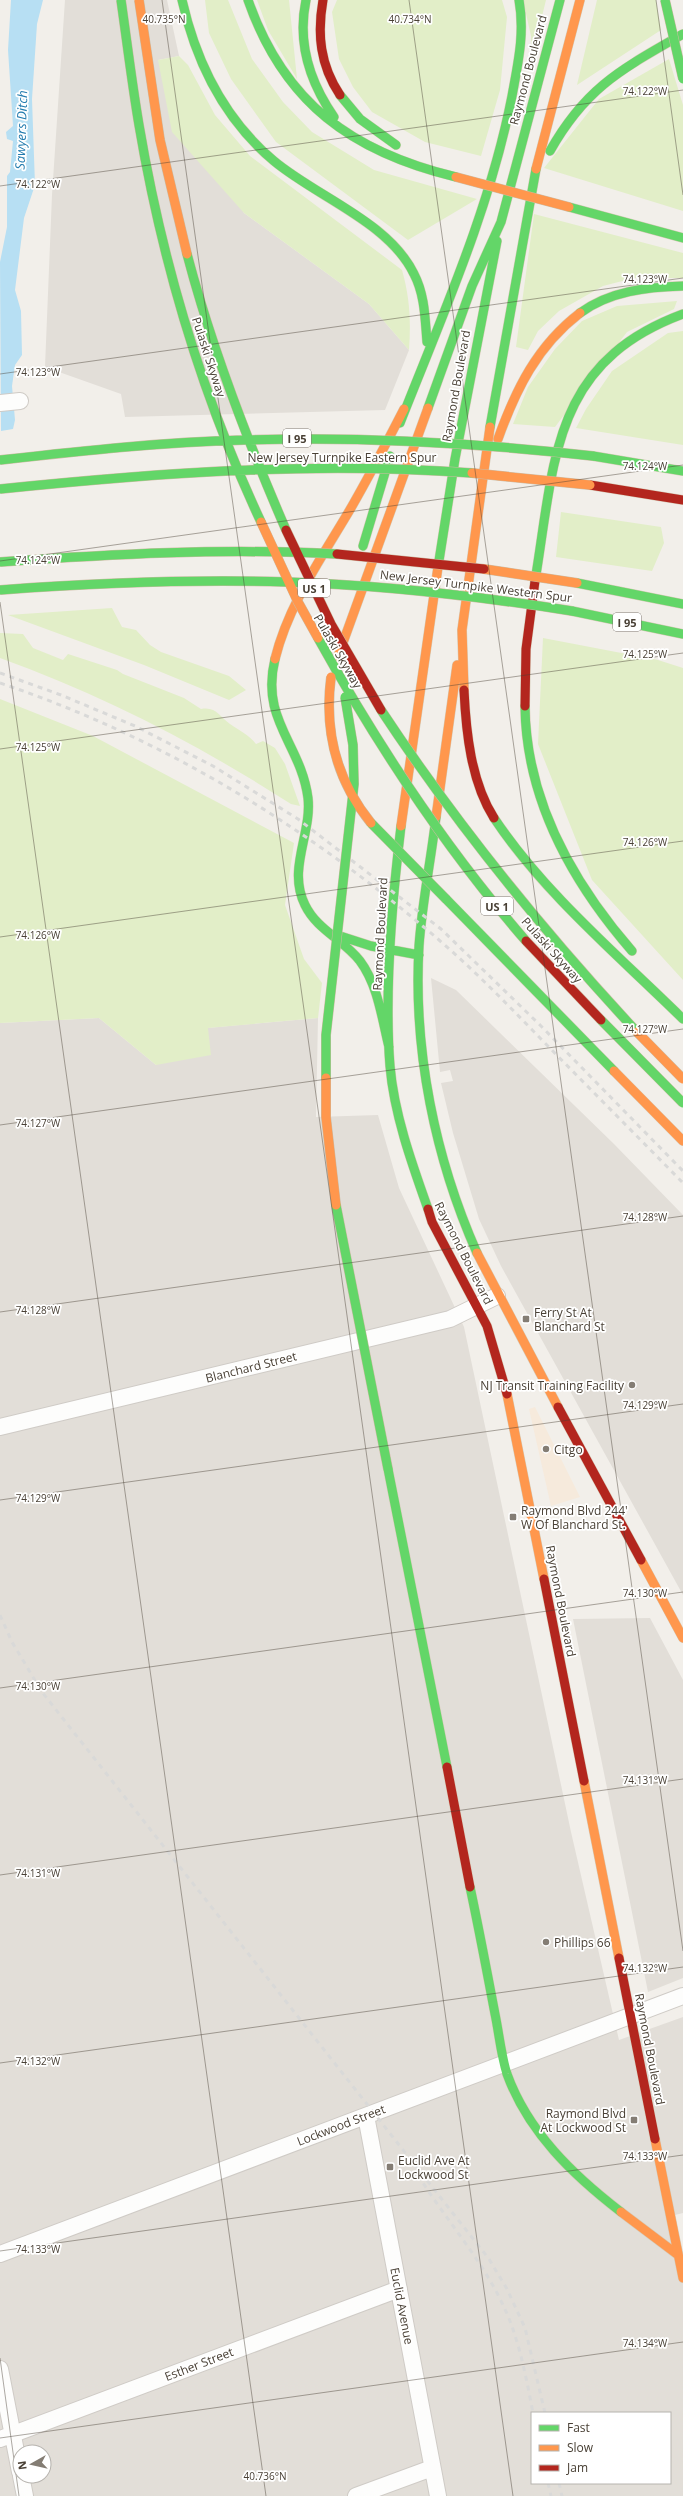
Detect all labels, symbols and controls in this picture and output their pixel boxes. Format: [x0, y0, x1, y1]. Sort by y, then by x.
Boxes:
text: 40.735°N [142, 12, 186, 26]
text: 40.734°N [388, 12, 432, 26]
street label: Raymond Boulevard [505, 13, 551, 127]
text: 74.122°W [623, 84, 668, 98]
water label: Sawyers Ditch [11, 90, 31, 170]
text: 74.122°W [16, 177, 61, 191]
text: 74.123°W [623, 272, 668, 286]
street label: Pulaski Skyway [188, 315, 230, 400]
street label: Raymond Boulevard [438, 329, 474, 443]
text: 74.123°W [16, 365, 61, 379]
road number: I 95 [283, 429, 311, 447]
street label: New Jersey Turnpike Eastern Spur [247, 449, 437, 466]
text: 74.124°W [623, 459, 668, 473]
text: 74.124°W [16, 553, 61, 567]
street label: New Jersey Turnpike Western Spur [379, 566, 573, 606]
road number: US 1 [298, 579, 330, 597]
street label: Pulaski Skyway [310, 611, 367, 692]
road number: I 95 [613, 613, 641, 631]
text: 74.125°W [623, 647, 668, 661]
text: 74.125°W [16, 740, 61, 754]
text: 74.126°W [623, 835, 668, 849]
street label: Raymond Boulevard [369, 877, 391, 991]
road number: US 1 [481, 897, 513, 915]
street label: Pulaski Skyway [518, 913, 587, 987]
text: 74.126°W [16, 928, 61, 942]
text: 74.127°W [623, 1022, 668, 1036]
text: 74.127°W [16, 1116, 61, 1130]
street label: Raymond Boulevard [431, 1199, 497, 1307]
text: 74.128°W [623, 1210, 668, 1224]
text: 74.128°W [16, 1303, 61, 1317]
place label: Ferry St At Blanchard St [534, 1304, 605, 1335]
marker: Ferry St At Blanchard St [521, 1314, 531, 1324]
street label: Blanchard Street [204, 1347, 298, 1387]
place label: NJ Transit Training Facility [480, 1377, 625, 1394]
marker: NJ Transit Training Facility [627, 1380, 637, 1390]
text: 74.129°W [623, 1398, 668, 1412]
place label: Citgo [554, 1441, 583, 1458]
marker: Citgo [541, 1444, 551, 1454]
text: 74.129°W [16, 1491, 61, 1505]
place label: Raymond Blvd 244' W Of Blanchard St. [521, 1502, 628, 1533]
marker: Raymond Blvd 244' W Of Blanchard St. [508, 1512, 518, 1522]
street label: Raymond Boulevard [542, 1544, 580, 1658]
text: 74.130°W [623, 1586, 668, 1600]
text: 74.130°W [16, 1679, 61, 1693]
text: 74.131°W [623, 1773, 668, 1787]
text: 74.131°W [16, 1866, 61, 1880]
place label: Phillips 66 [554, 1934, 611, 1951]
marker: Phillips 66 [541, 1937, 551, 1947]
text: 74.132°W [623, 1961, 668, 1975]
street label: Raymond Boulevard [631, 1992, 669, 2106]
text: 74.132°W [16, 2054, 61, 2068]
street label: Lockwood Street [294, 2100, 388, 2150]
place label: Raymond Blvd At Lockwood St [540, 2105, 626, 2136]
marker: Raymond Blvd At Lockwood St [629, 2115, 639, 2125]
text: 74.133°W [623, 2149, 668, 2163]
place label: Euclid Ave At Lockwood St [398, 2152, 470, 2183]
marker: Euclid Ave At Lockwood St [385, 2162, 395, 2172]
text: 74.133°W [16, 2242, 61, 2256]
street label: Euclid Avenue [386, 2266, 418, 2346]
text: 74.134°W [623, 2336, 668, 2350]
street label: Esther Street [162, 2343, 236, 2385]
legend [531, 2412, 671, 2484]
text: Fast [567, 2419, 590, 2436]
text: Slow [567, 2439, 594, 2456]
north arrow [12, 2444, 52, 2484]
text: Jam [566, 2459, 588, 2476]
text: N [14, 2460, 30, 2471]
text: 40.736°N [243, 2469, 287, 2483]

